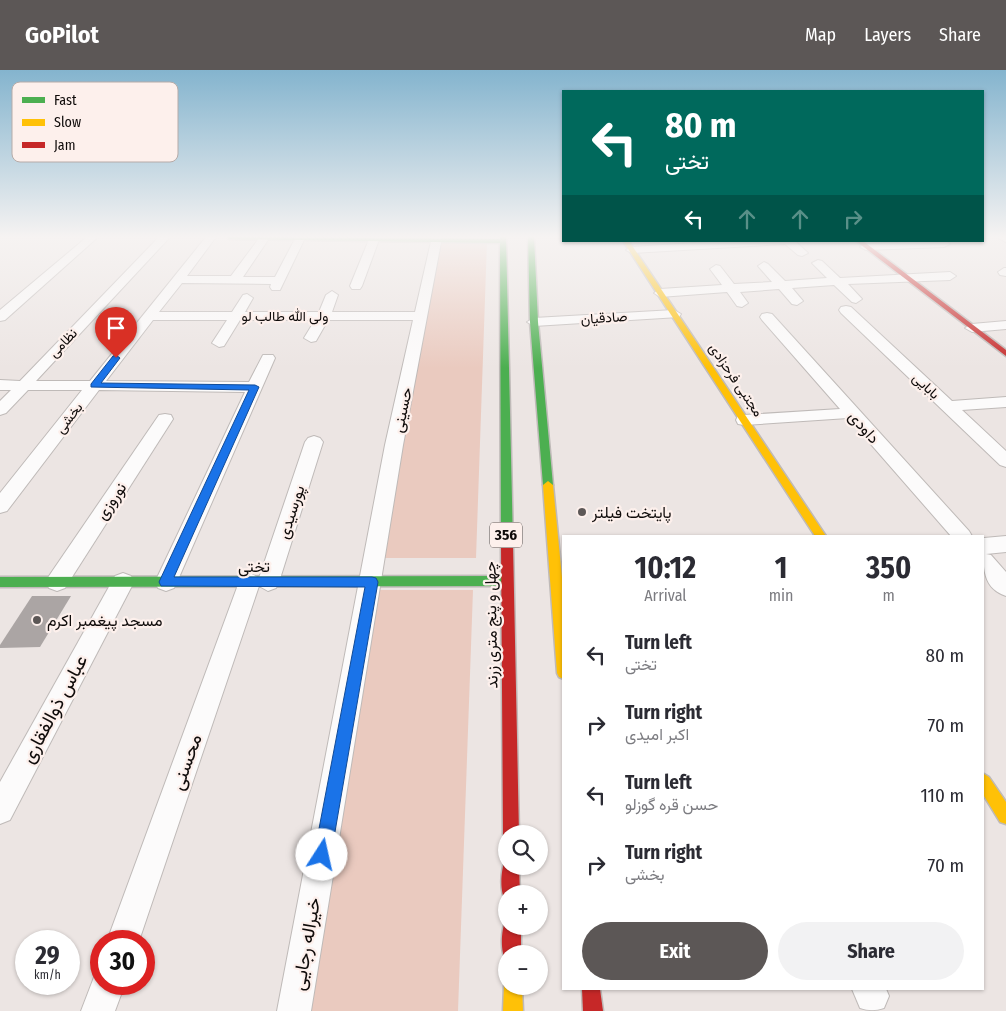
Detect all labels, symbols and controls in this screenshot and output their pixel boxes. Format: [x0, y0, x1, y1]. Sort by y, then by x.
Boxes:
text: GoPilot [25, 21, 99, 49]
text: Map [805, 24, 836, 46]
text: Layers [864, 24, 911, 46]
text: Share [939, 24, 981, 46]
legend [12, 82, 178, 162]
text: Fast [54, 92, 77, 109]
text: 80 m [665, 104, 737, 146]
icon: left [582, 110, 647, 175]
text: Slow [54, 114, 81, 131]
text: Jam [54, 137, 75, 154]
text: تختی [665, 148, 709, 175]
icon: left [680, 205, 708, 233]
icon: ahead [733, 205, 761, 233]
icon: ahead [786, 205, 814, 233]
icon: right [839, 205, 867, 233]
pin [95, 307, 137, 358]
street label: ولی الله طالب لو [242, 308, 328, 325]
street label: صادقیان [580, 308, 628, 328]
icon: arrive [102, 314, 130, 342]
street label: نظامی [45, 325, 81, 361]
street label: مجتبی فرحزادی [705, 340, 767, 420]
street label: بابایی [909, 369, 943, 403]
street label: حسینی [388, 385, 417, 435]
street label: بخشی [52, 399, 86, 437]
street label: داودی [844, 407, 884, 448]
street label: نوروزی [92, 479, 131, 524]
street label: پورسیدی [273, 483, 311, 542]
place label: پایتخت فیلتر [591, 503, 672, 524]
marker: پایتخت فیلتر [576, 506, 588, 518]
road number: 356 [490, 522, 522, 548]
text: 10:12 [635, 550, 696, 586]
text: 1 [775, 550, 787, 586]
text: 350 [866, 550, 911, 586]
street label: تختی [238, 557, 270, 577]
street label: چهل و پنج متری زرند [480, 561, 504, 689]
text: Arrival [644, 586, 687, 605]
text: min [769, 586, 793, 605]
text: m [883, 586, 895, 605]
place label: مسجد پیغمبر اکرم [47, 611, 163, 632]
marker: مسجد پیغمبر اکرم [31, 614, 43, 626]
text: Turn left [625, 631, 692, 654]
icon: left [582, 641, 610, 669]
text: 80 m [926, 644, 964, 667]
street label: عباس ذوالفقاری [16, 651, 92, 767]
text: تختی [625, 655, 657, 674]
text: Turn right [625, 701, 702, 724]
icon: right [582, 711, 610, 739]
text: 70 m [928, 714, 964, 737]
text: اکبر امیدی [625, 725, 689, 744]
street label: محسنی [165, 731, 207, 793]
text: Turn left [625, 771, 692, 794]
icon: left [582, 781, 610, 809]
text: 110 m [920, 784, 964, 807]
text: حسن قره گوزلو [625, 795, 718, 814]
map controls [498, 825, 548, 995]
button: search [498, 825, 548, 875]
position arrow [295, 828, 347, 880]
text: Turn right [625, 841, 702, 864]
icon: right [582, 851, 610, 879]
text: 70 m [928, 854, 964, 877]
text: بخشی [625, 865, 665, 884]
button: + [498, 885, 548, 935]
street label: خیراله رجایی [287, 896, 325, 992]
button: Exit [582, 922, 768, 980]
button: Share [778, 922, 964, 980]
speed limit sign: 30 [90, 930, 155, 995]
text: 29 [35, 941, 60, 971]
button: − [498, 945, 548, 995]
text: km/h [34, 968, 61, 982]

